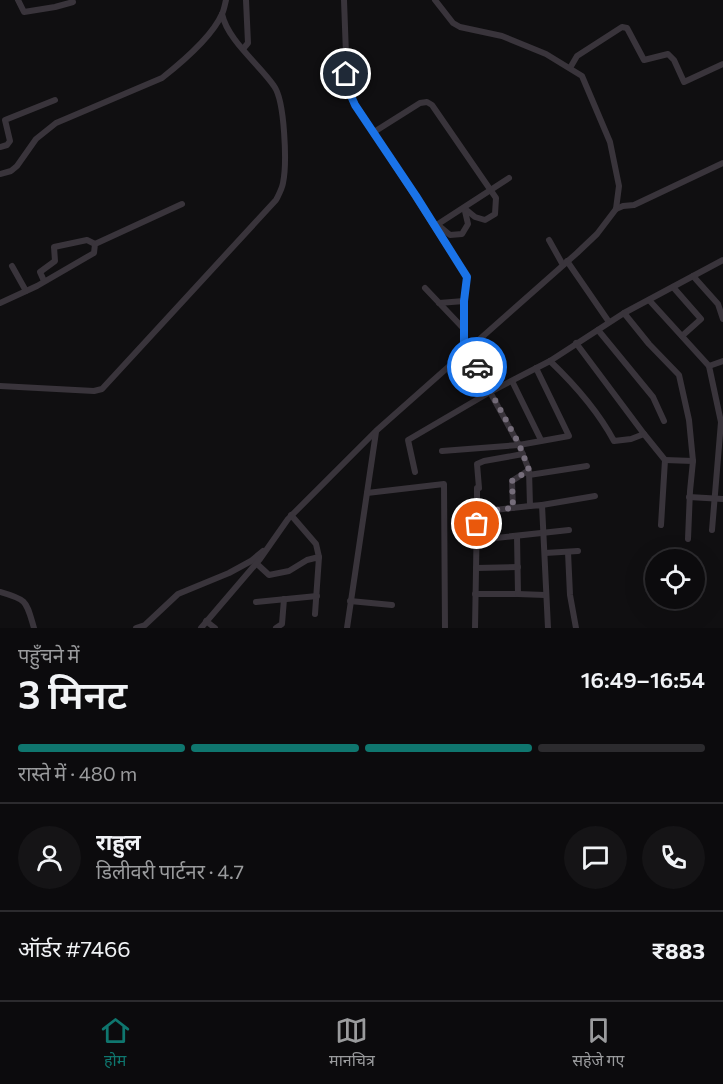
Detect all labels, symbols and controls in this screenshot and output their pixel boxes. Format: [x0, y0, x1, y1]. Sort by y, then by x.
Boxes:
pin [320, 48, 371, 99]
icon: home [329, 57, 362, 90]
courier [447, 337, 507, 397]
icon: car [461, 351, 494, 384]
pin [451, 498, 502, 549]
icon: bag [460, 507, 493, 540]
map controls [645, 549, 705, 609]
button: locate [645, 549, 705, 609]
text: पहुँचने में [18, 643, 80, 667]
text: 16:49–16:54 [581, 666, 705, 693]
text: 3 मिनट [18, 669, 127, 717]
text: रास्ते में · 480 m [18, 761, 137, 785]
button: person [18, 826, 81, 889]
button: chat [564, 826, 627, 889]
button: phone [642, 826, 705, 889]
text: राहुल [96, 828, 141, 855]
text: डिलीवरी पार्टनर · 4.7 [96, 859, 244, 883]
text: ऑर्डर #7466 [18, 935, 131, 962]
text: ₹883 [652, 937, 705, 964]
tab: होम [99, 1014, 132, 1073]
tab: मानचित्र [329, 1014, 375, 1073]
tab: सहेजे गए [572, 1014, 624, 1073]

